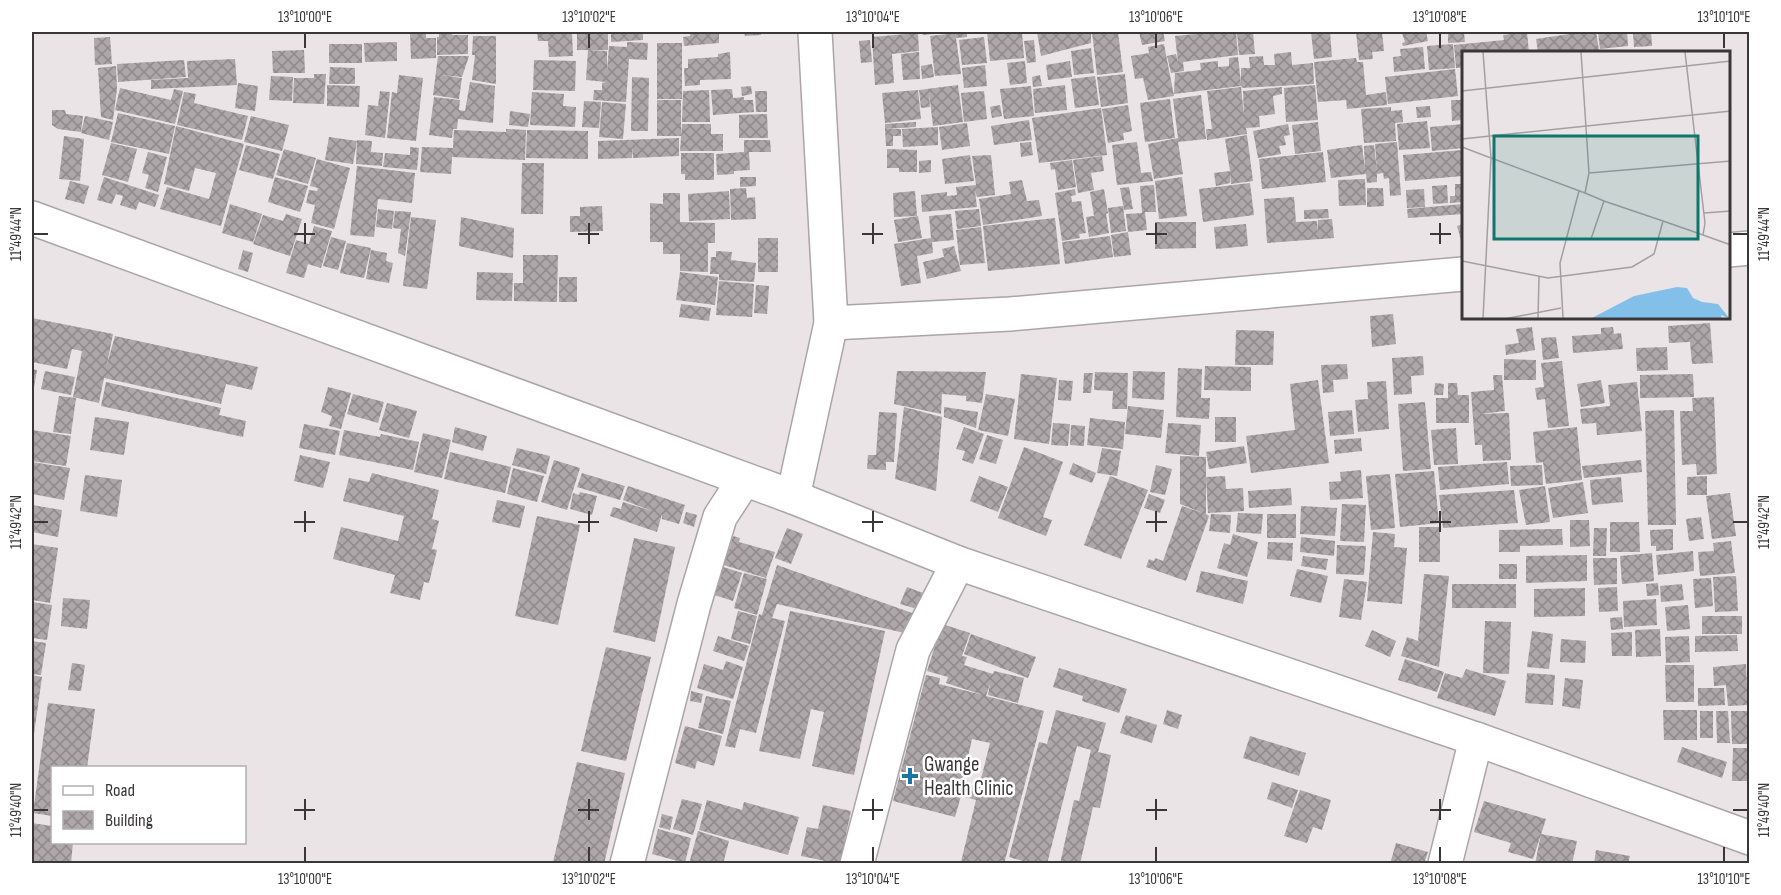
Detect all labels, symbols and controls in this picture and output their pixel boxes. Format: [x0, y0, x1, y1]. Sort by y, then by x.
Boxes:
text: 13°10'00"E [278, 8, 332, 27]
text: 13°10'02"E [562, 8, 616, 27]
text: 13°10'04"E [846, 8, 900, 27]
text: 13°10'06"E [1129, 8, 1183, 27]
text: 13°10'08"E [1413, 8, 1467, 27]
text: 13°10'10"E [1698, 8, 1750, 27]
inset map [1462, 51, 1730, 320]
text: 11°49'44"N [7, 207, 26, 261]
text: 11°49'44"N [1755, 207, 1774, 261]
text: 11°49'42"N [7, 495, 26, 549]
text: 11°49'42"N [1755, 495, 1774, 549]
place label: Gwange Health Clinic [924, 752, 1014, 801]
legend [51, 766, 246, 844]
marker: Gwange Health Clinic [901, 767, 919, 785]
text: Road [105, 780, 135, 801]
text: 11°49'40"N [7, 783, 26, 837]
text: 11°49'40"N [1755, 783, 1774, 837]
text: Building [105, 810, 153, 831]
text: 13°10'00"E [278, 870, 332, 889]
text: 13°10'02"E [562, 870, 616, 889]
text: 13°10'04"E [846, 870, 900, 889]
text: 13°10'06"E [1129, 870, 1183, 889]
text: 13°10'08"E [1413, 870, 1467, 889]
text: 13°10'10"E [1698, 870, 1750, 889]

